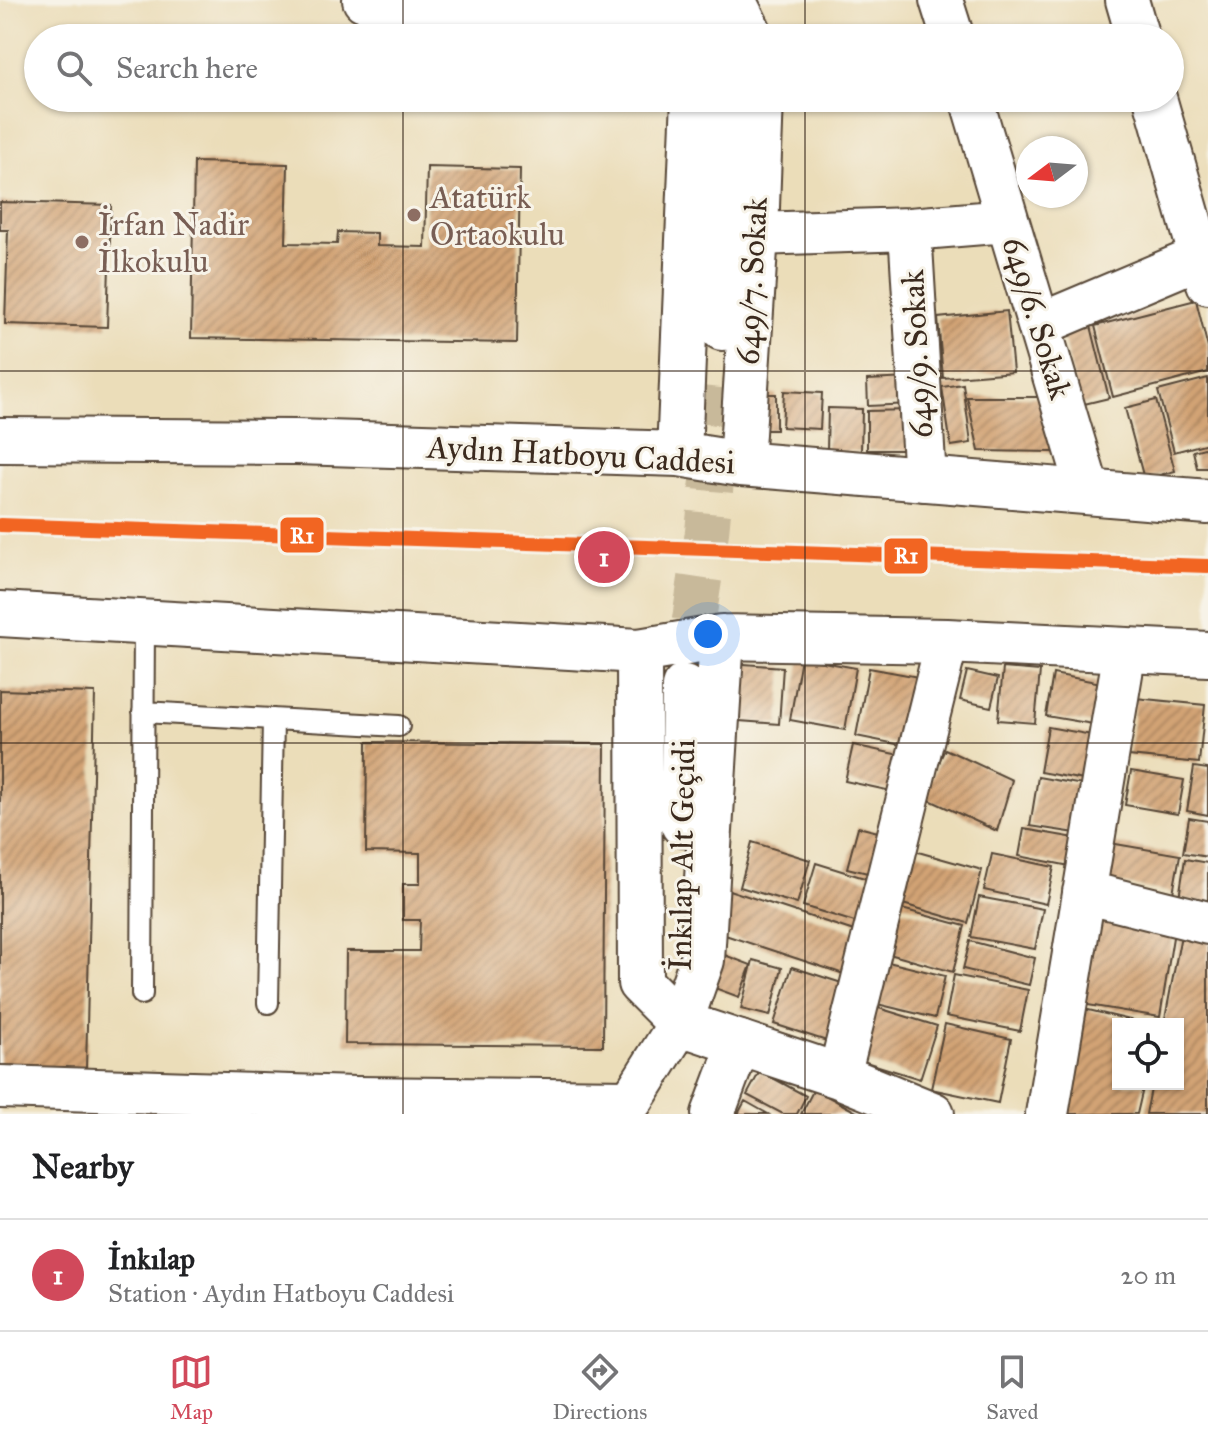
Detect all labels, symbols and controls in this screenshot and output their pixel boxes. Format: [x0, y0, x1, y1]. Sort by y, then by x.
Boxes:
search box [24, 24, 1184, 112]
icon: search [52, 46, 96, 90]
text: Search here [116, 50, 258, 86]
north arrow [1016, 136, 1088, 208]
place label: Atatürk Ortaokulu [428, 178, 565, 254]
street label: 649/7. Sokak [728, 196, 776, 366]
place label: İrfan Nadir İlkokulu [98, 205, 249, 281]
marker: Atatürk Ortaokulu [405, 206, 423, 224]
street label: 649/6. Sokak [994, 232, 1080, 404]
marker: İrfan Nadir İlkokulu [73, 233, 91, 251]
street label: 649/9. Sokak [893, 269, 941, 439]
street label: Aydın Hatboyu Caddesi [424, 427, 736, 483]
line badge: R1 [279, 516, 325, 554]
text: R1 [290, 522, 314, 549]
pin: 1 [578, 527, 630, 587]
line badge: R1 [883, 537, 929, 575]
text: R1 [894, 542, 918, 569]
your location [688, 614, 728, 654]
street label: İnkılap Alt Geçidi [660, 739, 704, 971]
map controls [1112, 1018, 1184, 1090]
button: locate [1112, 1018, 1184, 1090]
text: Nearby [32, 1146, 134, 1187]
text: İnkılap [108, 1241, 195, 1277]
text: 1 [53, 1259, 63, 1291]
text: 20 m [1121, 1259, 1176, 1291]
text: Station · Aydın Hatboyu Caddesi [108, 1277, 454, 1309]
tab: Map [169, 1350, 213, 1425]
tab: Directions [552, 1350, 647, 1425]
tab: Saved [986, 1350, 1038, 1425]

